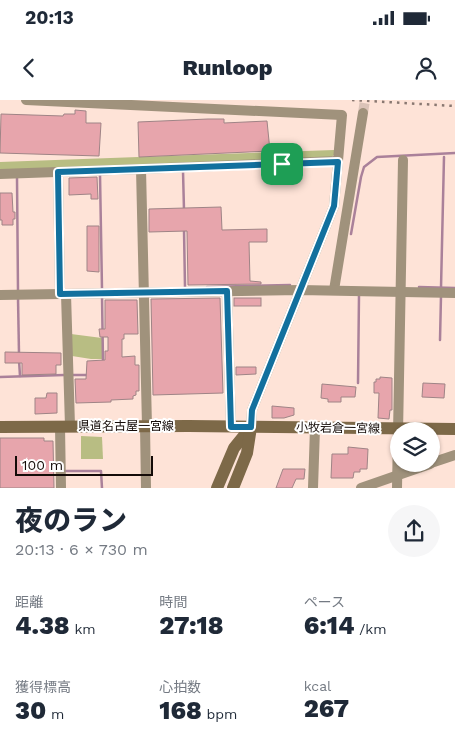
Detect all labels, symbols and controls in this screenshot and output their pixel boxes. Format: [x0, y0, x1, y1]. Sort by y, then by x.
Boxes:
text: 20:13 [25, 6, 74, 29]
icon: back [15, 54, 43, 82]
icon: person [412, 54, 440, 82]
text: Runloop [182, 55, 273, 80]
pin [261, 143, 303, 185]
icon: arrive [268, 150, 296, 178]
street label: 県道名古屋一宮線 [78, 419, 174, 433]
street label: 小牧岩倉一宮線 [296, 420, 380, 436]
map controls [390, 422, 440, 472]
button: layers [390, 422, 440, 472]
scale bar [15, 453, 152, 476]
text: 100 m [22, 457, 63, 473]
text: 夜のラン [15, 504, 127, 537]
button: share [388, 505, 440, 557]
text: 20:13 · 6 × 730 m [15, 540, 148, 559]
text: 距離 [15, 594, 43, 610]
text: 時間 [159, 594, 187, 610]
text: ペース [304, 594, 345, 610]
text: 4.38 [15, 611, 70, 640]
text: 27:18 [159, 611, 223, 640]
text: 6:14 [304, 611, 354, 640]
text: km [70, 621, 96, 637]
text: /km [354, 621, 387, 637]
text: kcal [304, 678, 331, 694]
text: 獲得標高 [15, 679, 71, 695]
text: 心拍数 [159, 679, 201, 695]
text: 267 [304, 694, 349, 723]
text: 30 [15, 696, 46, 725]
text: 168 [159, 696, 202, 725]
text: m [46, 706, 64, 722]
text: bpm [202, 706, 237, 722]

